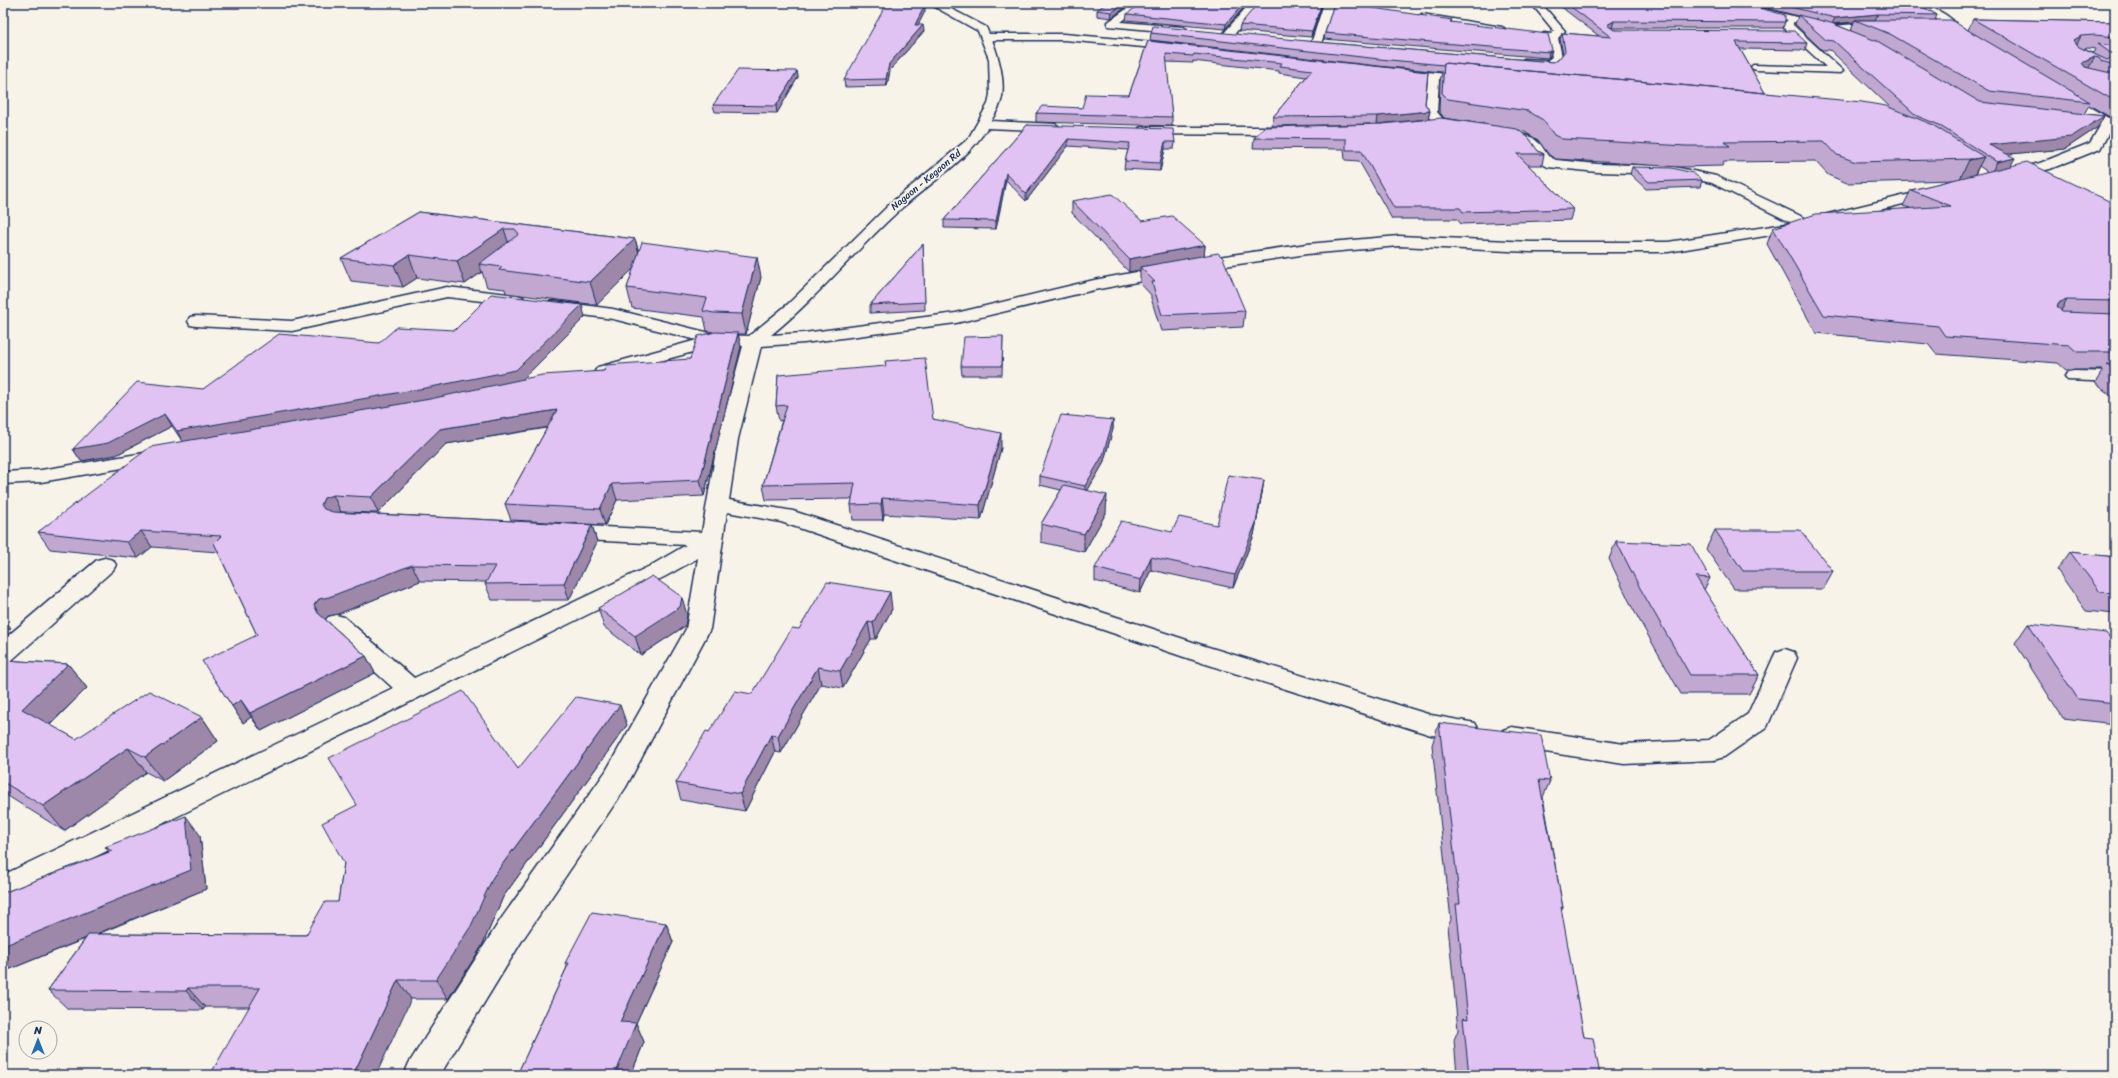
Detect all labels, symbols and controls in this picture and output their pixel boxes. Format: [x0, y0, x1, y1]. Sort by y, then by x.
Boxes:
street label: Nagaon - Kegaon Rd [887, 144, 966, 215]
north arrow [18, 1020, 58, 1060]
text: N [33, 1021, 42, 1040]

